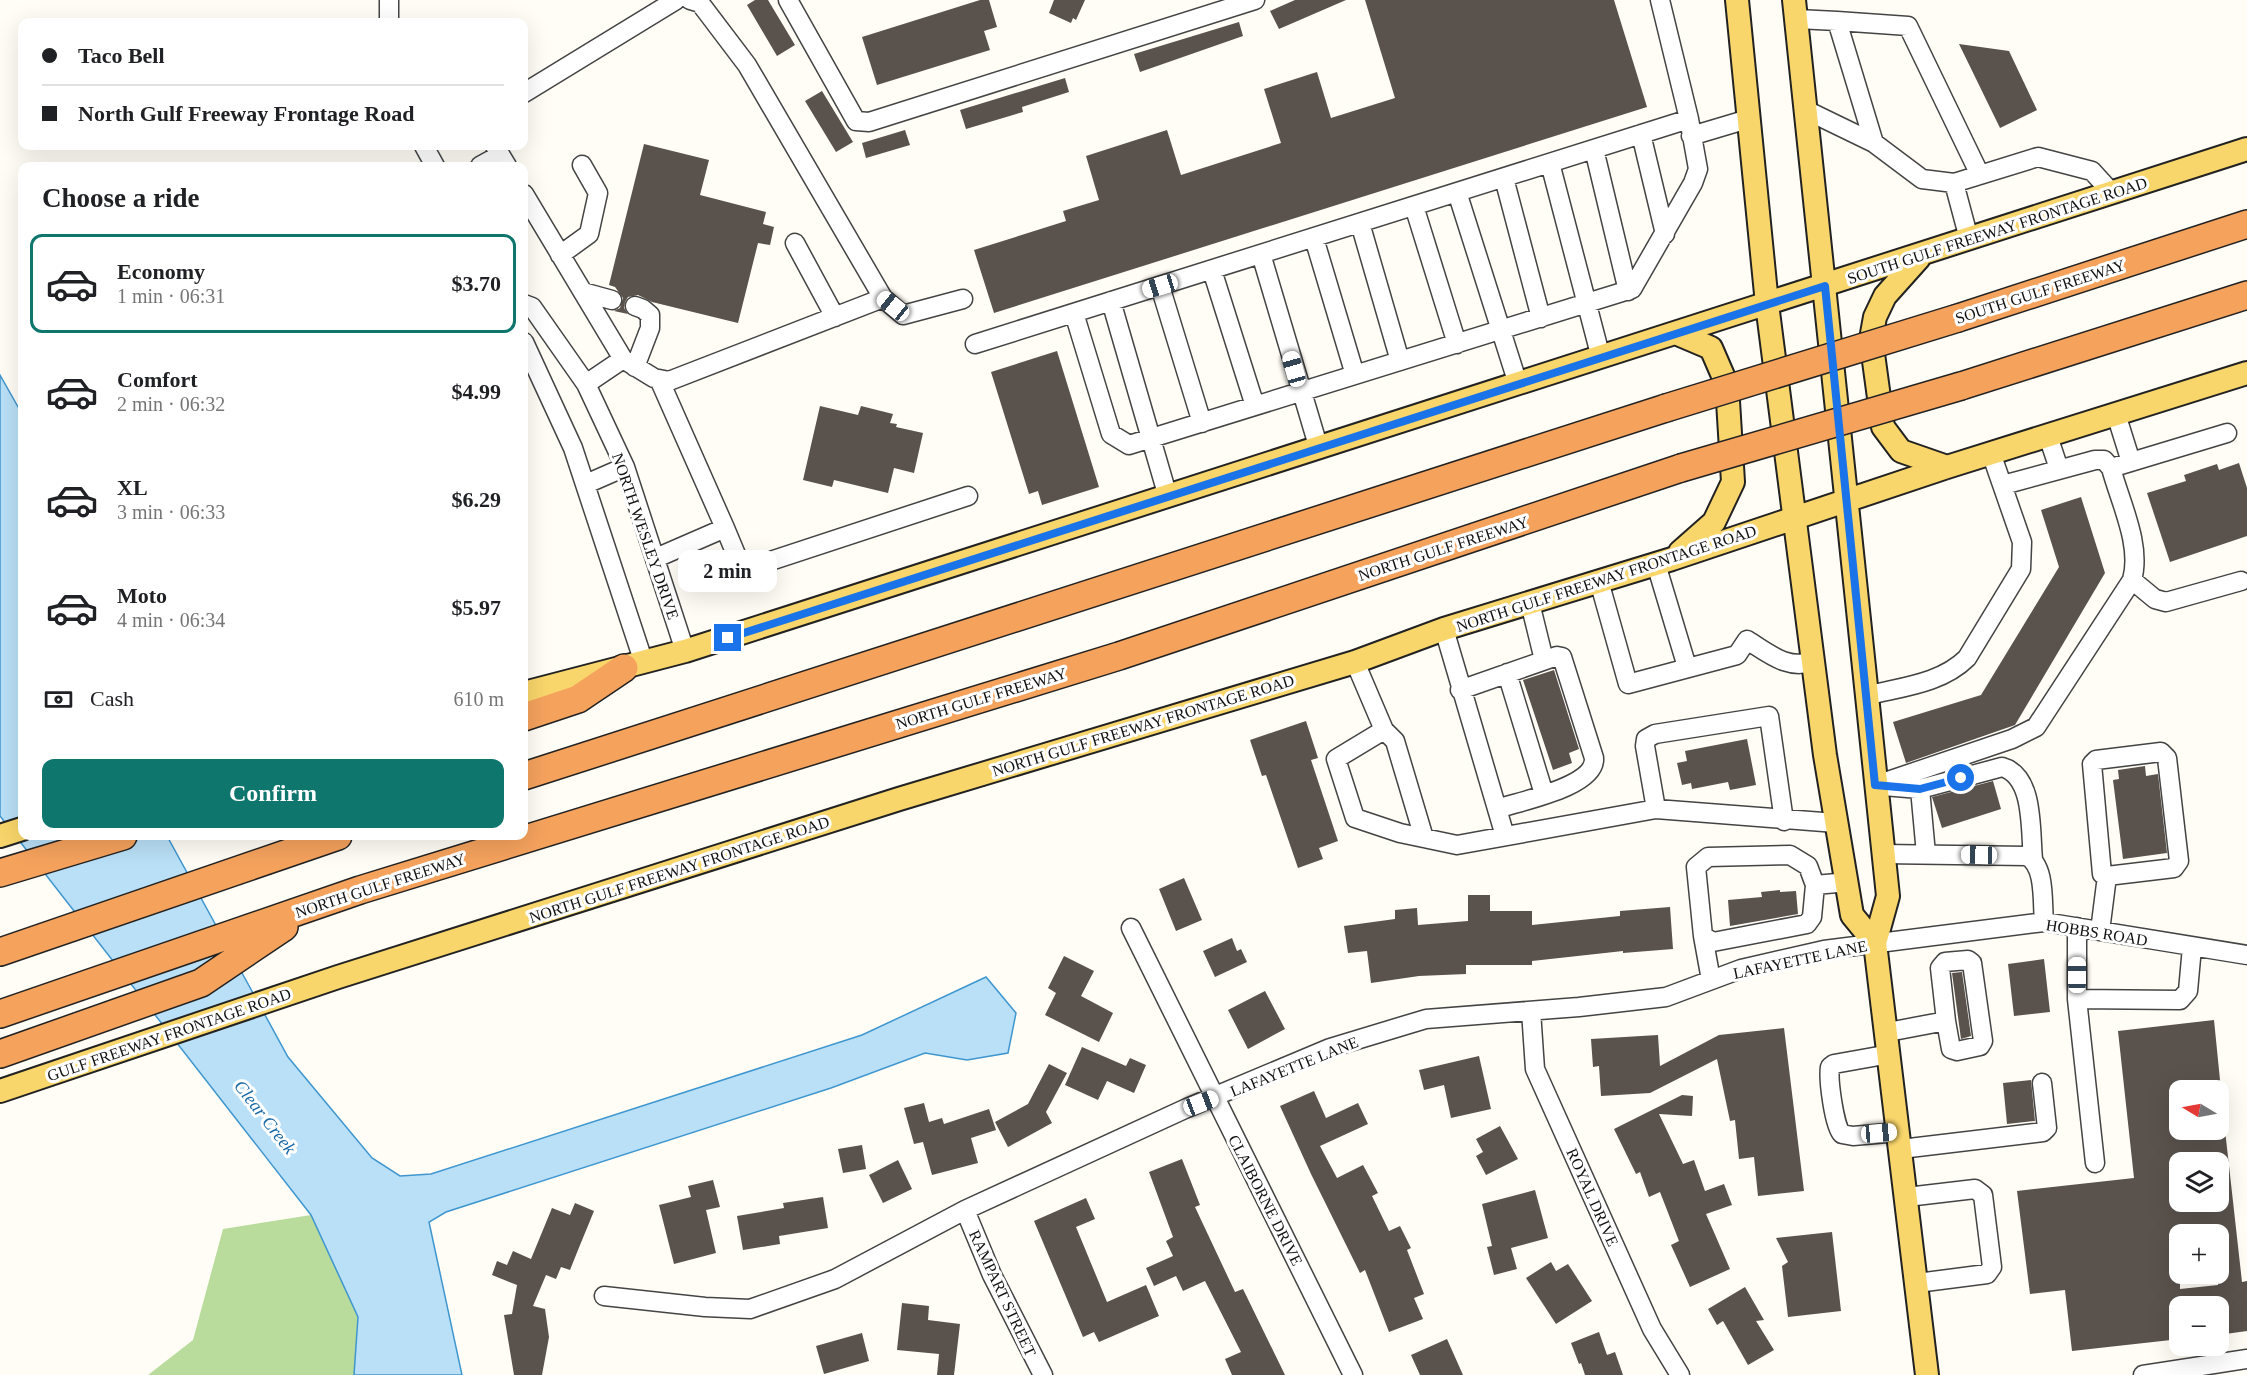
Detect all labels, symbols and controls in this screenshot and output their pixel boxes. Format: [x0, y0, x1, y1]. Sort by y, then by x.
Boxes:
text: Taco Bell [78, 43, 165, 68]
text: North Gulf Freeway Frontage Road [78, 101, 414, 126]
street label: SOUTH GULF FREEWAY FRONTAGE ROAD [1845, 174, 2149, 287]
text: Choose a ride [42, 183, 200, 213]
street label: SOUTH GULF FREEWAY [1953, 256, 2127, 327]
icon: car [45, 257, 99, 311]
text: Economy [117, 259, 205, 284]
text: $3.70 [452, 271, 501, 296]
car [1140, 272, 1180, 300]
text: 1 min · 06:31 [117, 285, 225, 307]
car [873, 288, 913, 324]
car [1280, 349, 1308, 389]
icon: car [45, 365, 99, 419]
text: Comfort [117, 367, 198, 392]
text: $4.99 [452, 379, 501, 404]
text: 2 min · 06:32 [117, 393, 225, 415]
street label: NORTH WESLEY DRIVE [609, 451, 682, 622]
icon: car [45, 473, 99, 527]
text: XL [117, 475, 148, 500]
text: $6.29 [452, 487, 501, 512]
text: 3 min · 06:33 [117, 501, 225, 523]
street label: NORTH GULF FREEWAY [1356, 513, 1531, 584]
street label: NORTH GULF FREEWAY FRONTAGE ROAD [1454, 522, 1758, 635]
callout: 2 min [678, 551, 777, 593]
text: 2 min [703, 560, 752, 582]
icon: car [45, 581, 99, 635]
text: Moto [117, 583, 167, 608]
text: $5.97 [452, 595, 501, 620]
text: 4 min · 06:34 [117, 609, 225, 631]
route end [714, 624, 741, 651]
street label: NORTH GULF FREEWAY [894, 664, 1069, 733]
street label: NORTH GULF FREEWAY FRONTAGE ROAD [990, 671, 1296, 780]
icon: cash [42, 683, 75, 716]
text: Cash [90, 686, 134, 711]
text: 610 m [453, 688, 504, 710]
button: Confirm [42, 759, 504, 828]
route start [1947, 764, 1974, 791]
street label: NORTH GULF FREEWAY FRONTAGE ROAD [527, 813, 831, 926]
car [1961, 846, 1997, 864]
street label: NORTH GULF FREEWAY [293, 850, 468, 921]
street label: HOBBS ROAD [2045, 916, 2149, 949]
street label: LAFAYETTE LANE [1732, 937, 1869, 982]
car [2068, 957, 2086, 993]
street label: GULF FREEWAY FRONTAGE ROAD [45, 985, 293, 1084]
street label: LAFAYETTE LANE [1228, 1033, 1361, 1100]
water label: Clear Creek [230, 1076, 301, 1159]
north arrow [2169, 1080, 2229, 1140]
map controls [2169, 1080, 2229, 1356]
car [1181, 1088, 1221, 1118]
car [1860, 1122, 1898, 1144]
street label: CLAIBORNE DRIVE [1225, 1132, 1306, 1268]
street label: ROYAL DRIVE [1563, 1145, 1622, 1249]
button: layers [2169, 1152, 2229, 1212]
button: + [2169, 1224, 2229, 1284]
street label: RAMPART STREET [966, 1227, 1039, 1359]
button: − [2169, 1296, 2229, 1356]

